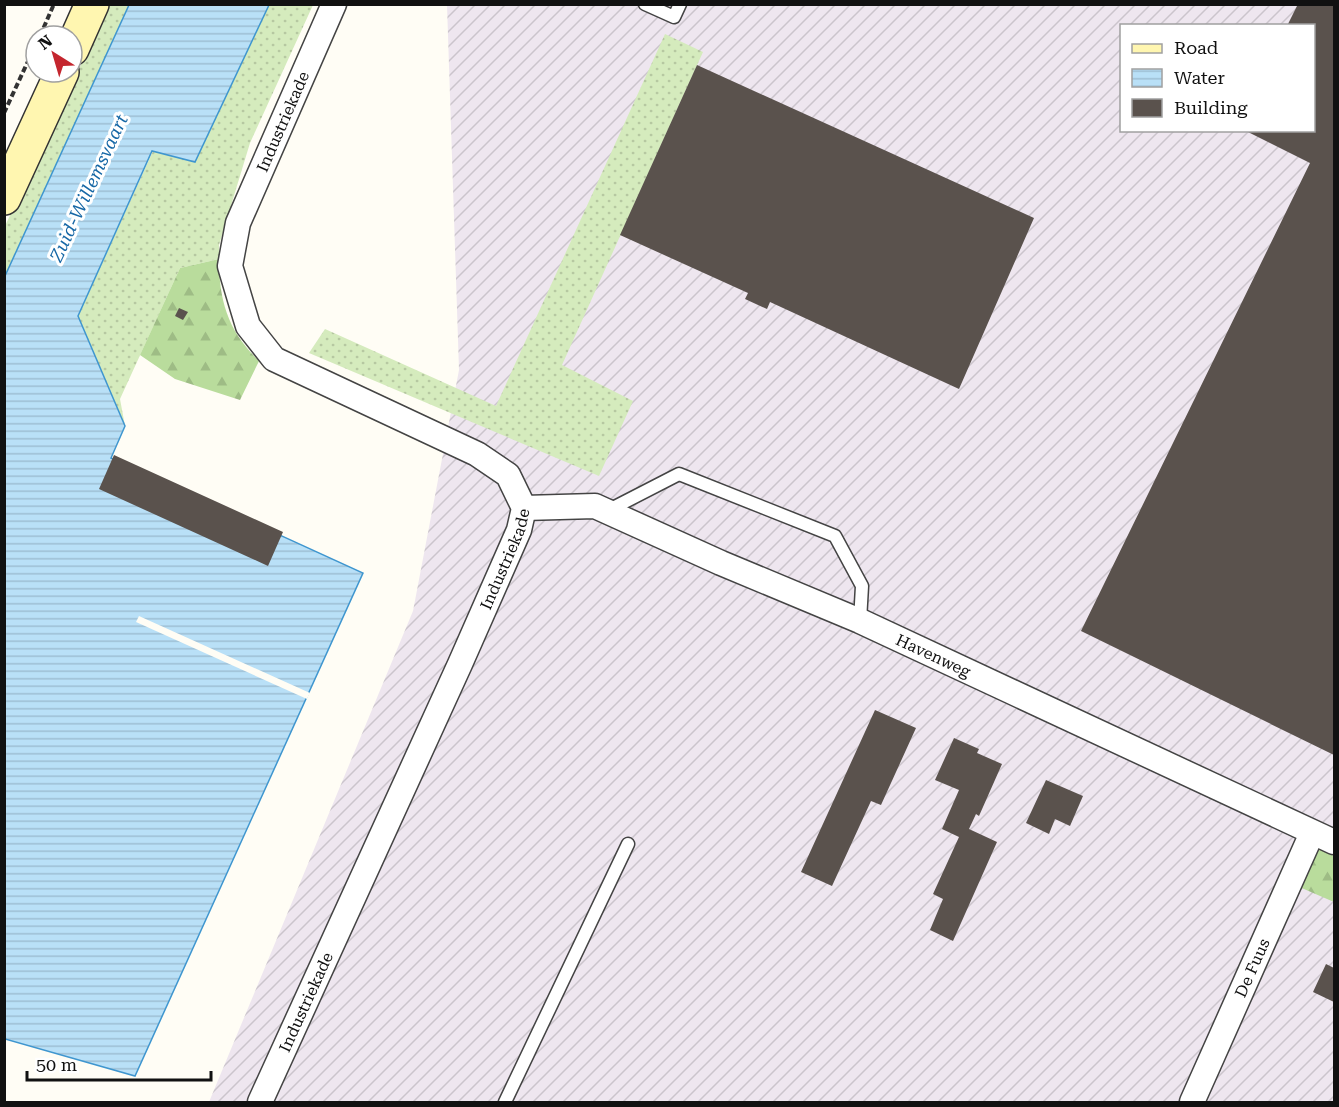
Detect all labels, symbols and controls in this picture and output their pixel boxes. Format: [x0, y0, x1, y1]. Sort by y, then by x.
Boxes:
north arrow [24, 24, 84, 84]
legend [1120, 24, 1315, 132]
text: N [35, 31, 56, 54]
text: Road [1174, 37, 1219, 58]
text: Water [1174, 67, 1225, 88]
street label: Industriekade [253, 68, 313, 175]
text: Building [1174, 97, 1248, 118]
water label: Zuid-Willemsvaart [45, 111, 132, 266]
street label: Industriekade [476, 506, 534, 613]
street label: Havenweg [893, 630, 974, 682]
street label: De Fuus [1231, 935, 1274, 1000]
street label: Industriekade [275, 949, 337, 1055]
scale bar [27, 1044, 212, 1082]
text: 50 m [36, 1054, 77, 1075]

